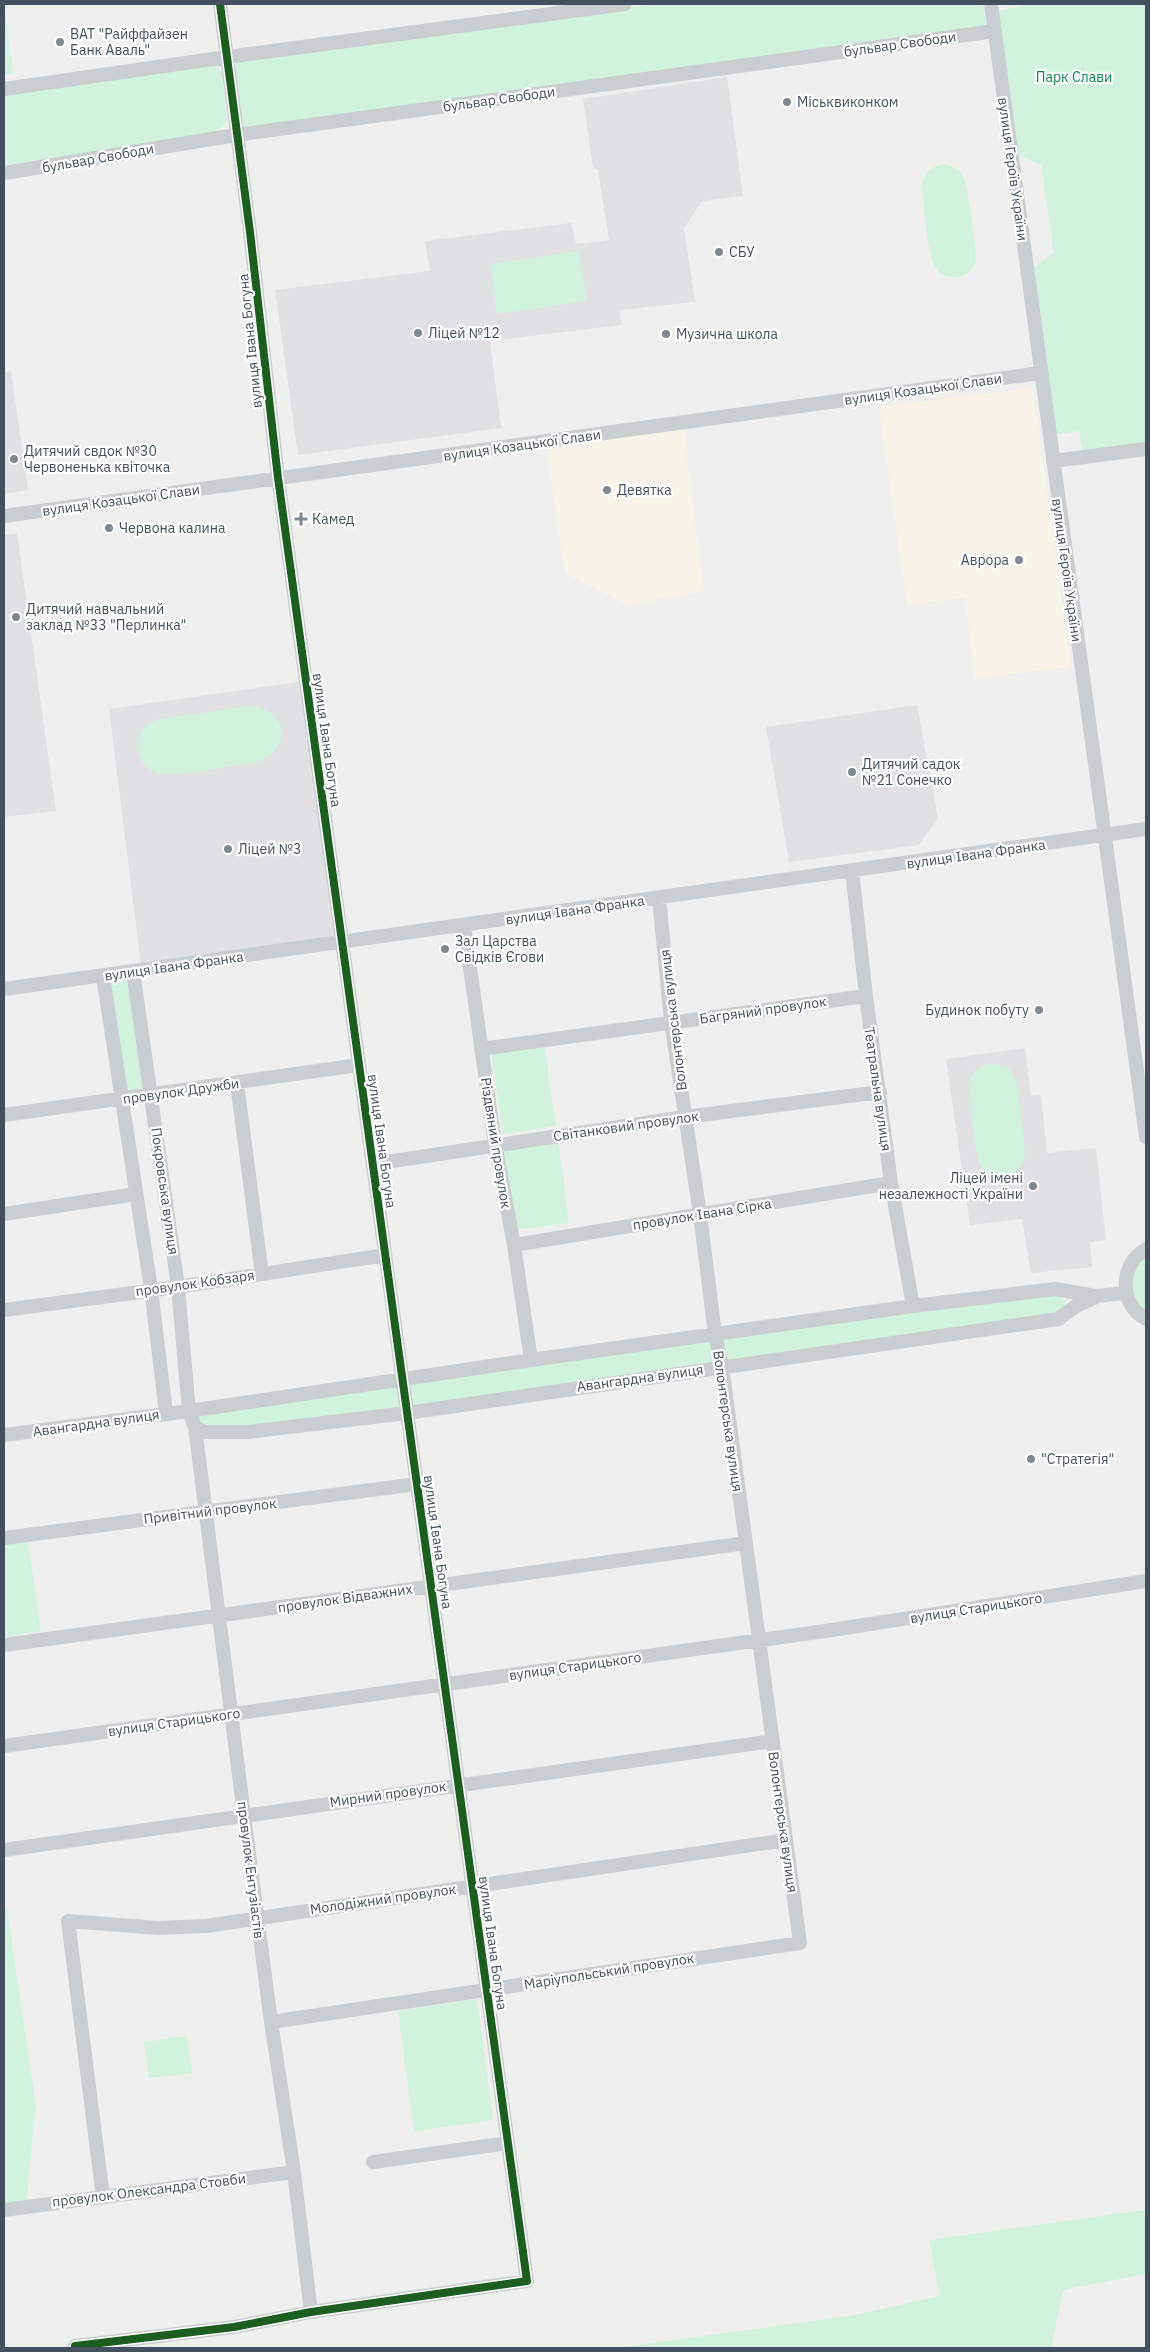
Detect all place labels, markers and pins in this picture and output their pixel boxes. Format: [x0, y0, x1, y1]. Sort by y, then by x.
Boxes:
place label: ВАТ "Райффайзен Банк Аваль" [70, 25, 188, 59]
marker: ВАТ "Райффайзен Банк Аваль" [54, 36, 66, 48]
place label: Міськвиконком [797, 93, 899, 111]
marker: Міськвиконком [781, 96, 793, 108]
place label: СБУ [729, 243, 755, 261]
marker: СБУ [713, 246, 725, 258]
place label: Ліцей №12 [428, 324, 500, 342]
place label: Музична школа [676, 325, 778, 343]
marker: Ліцей №12 [412, 327, 424, 339]
marker: Музична школа [660, 328, 672, 340]
place label: Дитячий свдок №30 Червоненька квіточка [24, 442, 171, 476]
marker: Дитячий свдок №30 Червоненька квіточка [8, 453, 20, 465]
place label: Девятка [617, 481, 672, 499]
marker: Девятка [601, 484, 613, 496]
place label: Камед [312, 510, 354, 528]
marker: Камед [294, 512, 308, 526]
place label: Червона калина [119, 519, 226, 537]
marker: Червона калина [103, 522, 115, 534]
place label: Аврора [961, 551, 1010, 569]
marker: Аврора [1013, 554, 1025, 566]
place label: Дитячий навчальний заклад №33 "Перлинка" [26, 600, 186, 634]
marker: Дитячий навчальний заклад №33 "Перлинка" [10, 611, 22, 623]
place label: Дитячий садок №21 Сонечко [862, 755, 961, 789]
marker: Дитячий садок №21 Сонечко [846, 766, 858, 778]
place label: Ліцей №3 [238, 840, 301, 858]
marker: Ліцей №3 [222, 843, 234, 855]
place label: Зал Царства Свідків Єгови [455, 932, 544, 966]
marker: Зал Царства Свідків Єгови [439, 943, 451, 955]
place label: Будинок побуту [925, 1001, 1029, 1019]
marker: Будинок побуту [1033, 1004, 1045, 1016]
place label: Ліцей імені незалежності України [879, 1169, 1023, 1203]
marker: Ліцей імені незалежності України [1027, 1180, 1039, 1192]
place label: "Стратегія" [1041, 1450, 1114, 1468]
marker: "Стратегія" [1025, 1453, 1037, 1465]

